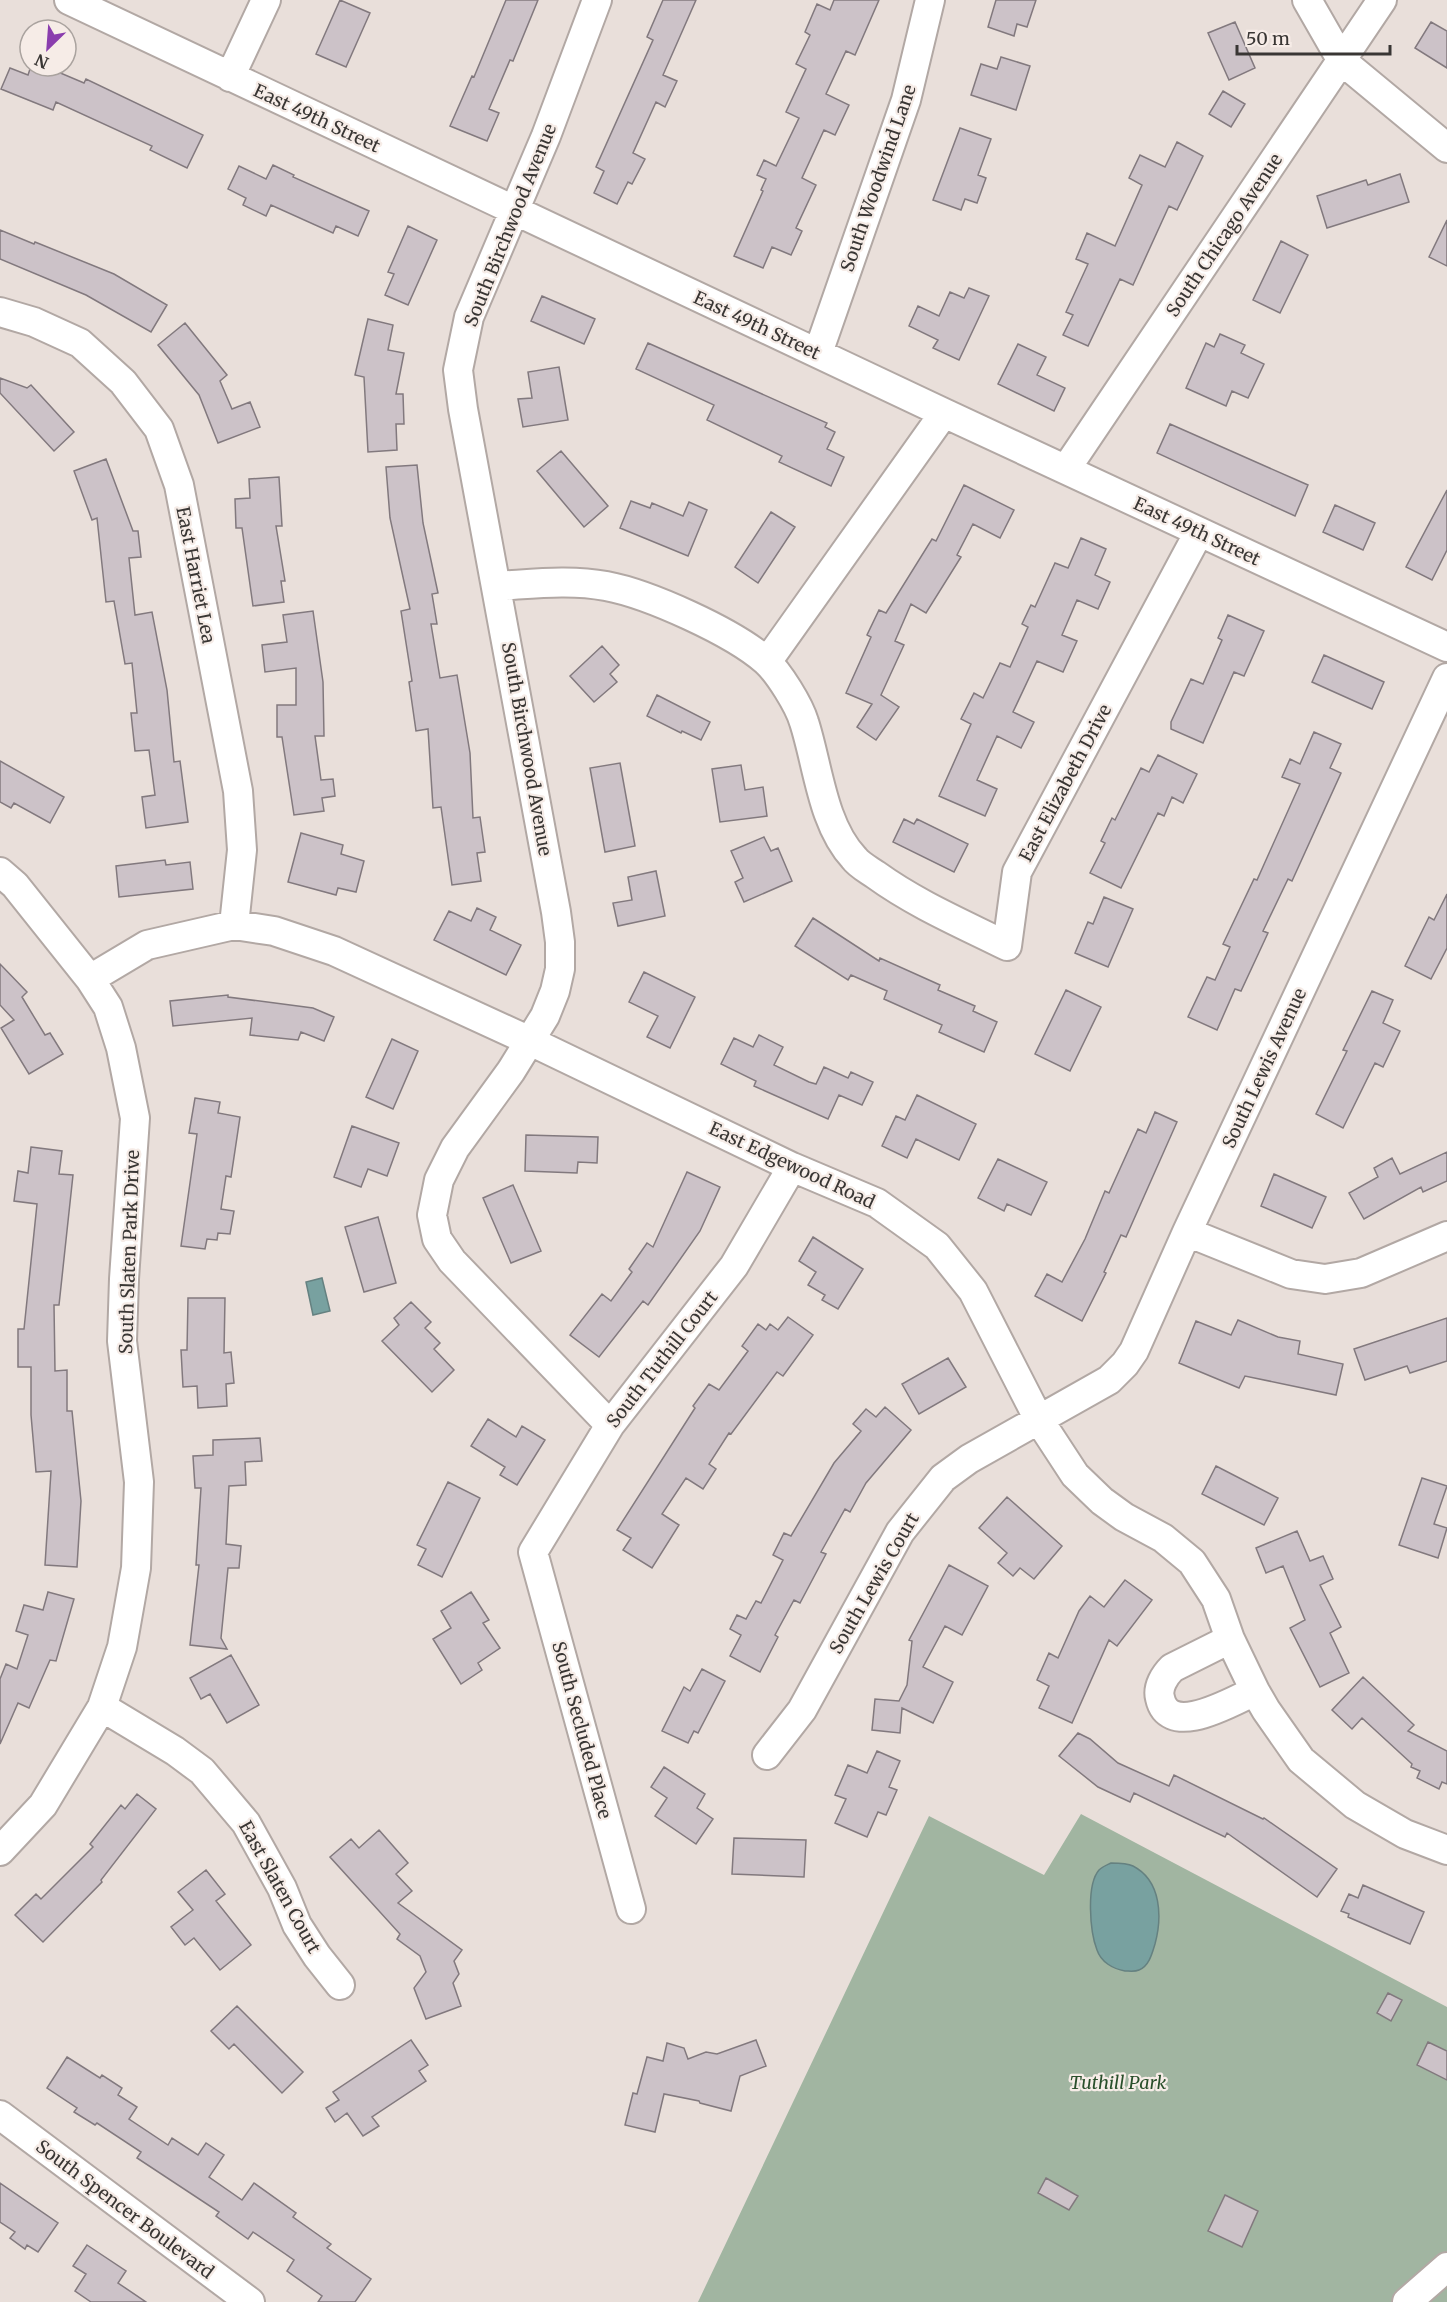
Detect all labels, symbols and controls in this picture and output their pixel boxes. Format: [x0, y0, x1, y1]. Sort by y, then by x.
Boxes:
north arrow [18, 18, 78, 78]
scale bar [1237, 18, 1390, 56]
text: 50 m [1246, 27, 1290, 50]
text: N [31, 50, 52, 73]
street label: East 49th Street [250, 79, 384, 157]
street label: South Woodwind Lane [835, 81, 921, 275]
street label: South Birchwood Avenue [459, 120, 561, 330]
street label: South Chicago Avenue [1161, 149, 1287, 321]
street label: East 49th Street [690, 286, 824, 364]
street label: East 49th Street [1130, 492, 1264, 570]
street label: East Harriet Lea [171, 505, 221, 646]
street label: South Birchwood Avenue [497, 640, 557, 858]
street label: East Elizabeth Drive [1014, 700, 1116, 866]
street label: South Lewis Avenue [1217, 984, 1311, 1152]
street label: East Edgewood Road [705, 1116, 879, 1214]
street label: South Slaten Park Drive [114, 1149, 144, 1355]
street label: South Tuthill Court [601, 1286, 723, 1432]
street label: South Lewis Court [824, 1508, 924, 1658]
street label: South Secluded Place [547, 1639, 617, 1821]
street label: East Slaten Court [234, 1817, 326, 1957]
park label: Tuthill Park [1070, 2071, 1166, 2094]
street label: South Spencer Boulevard [31, 2134, 219, 2284]

